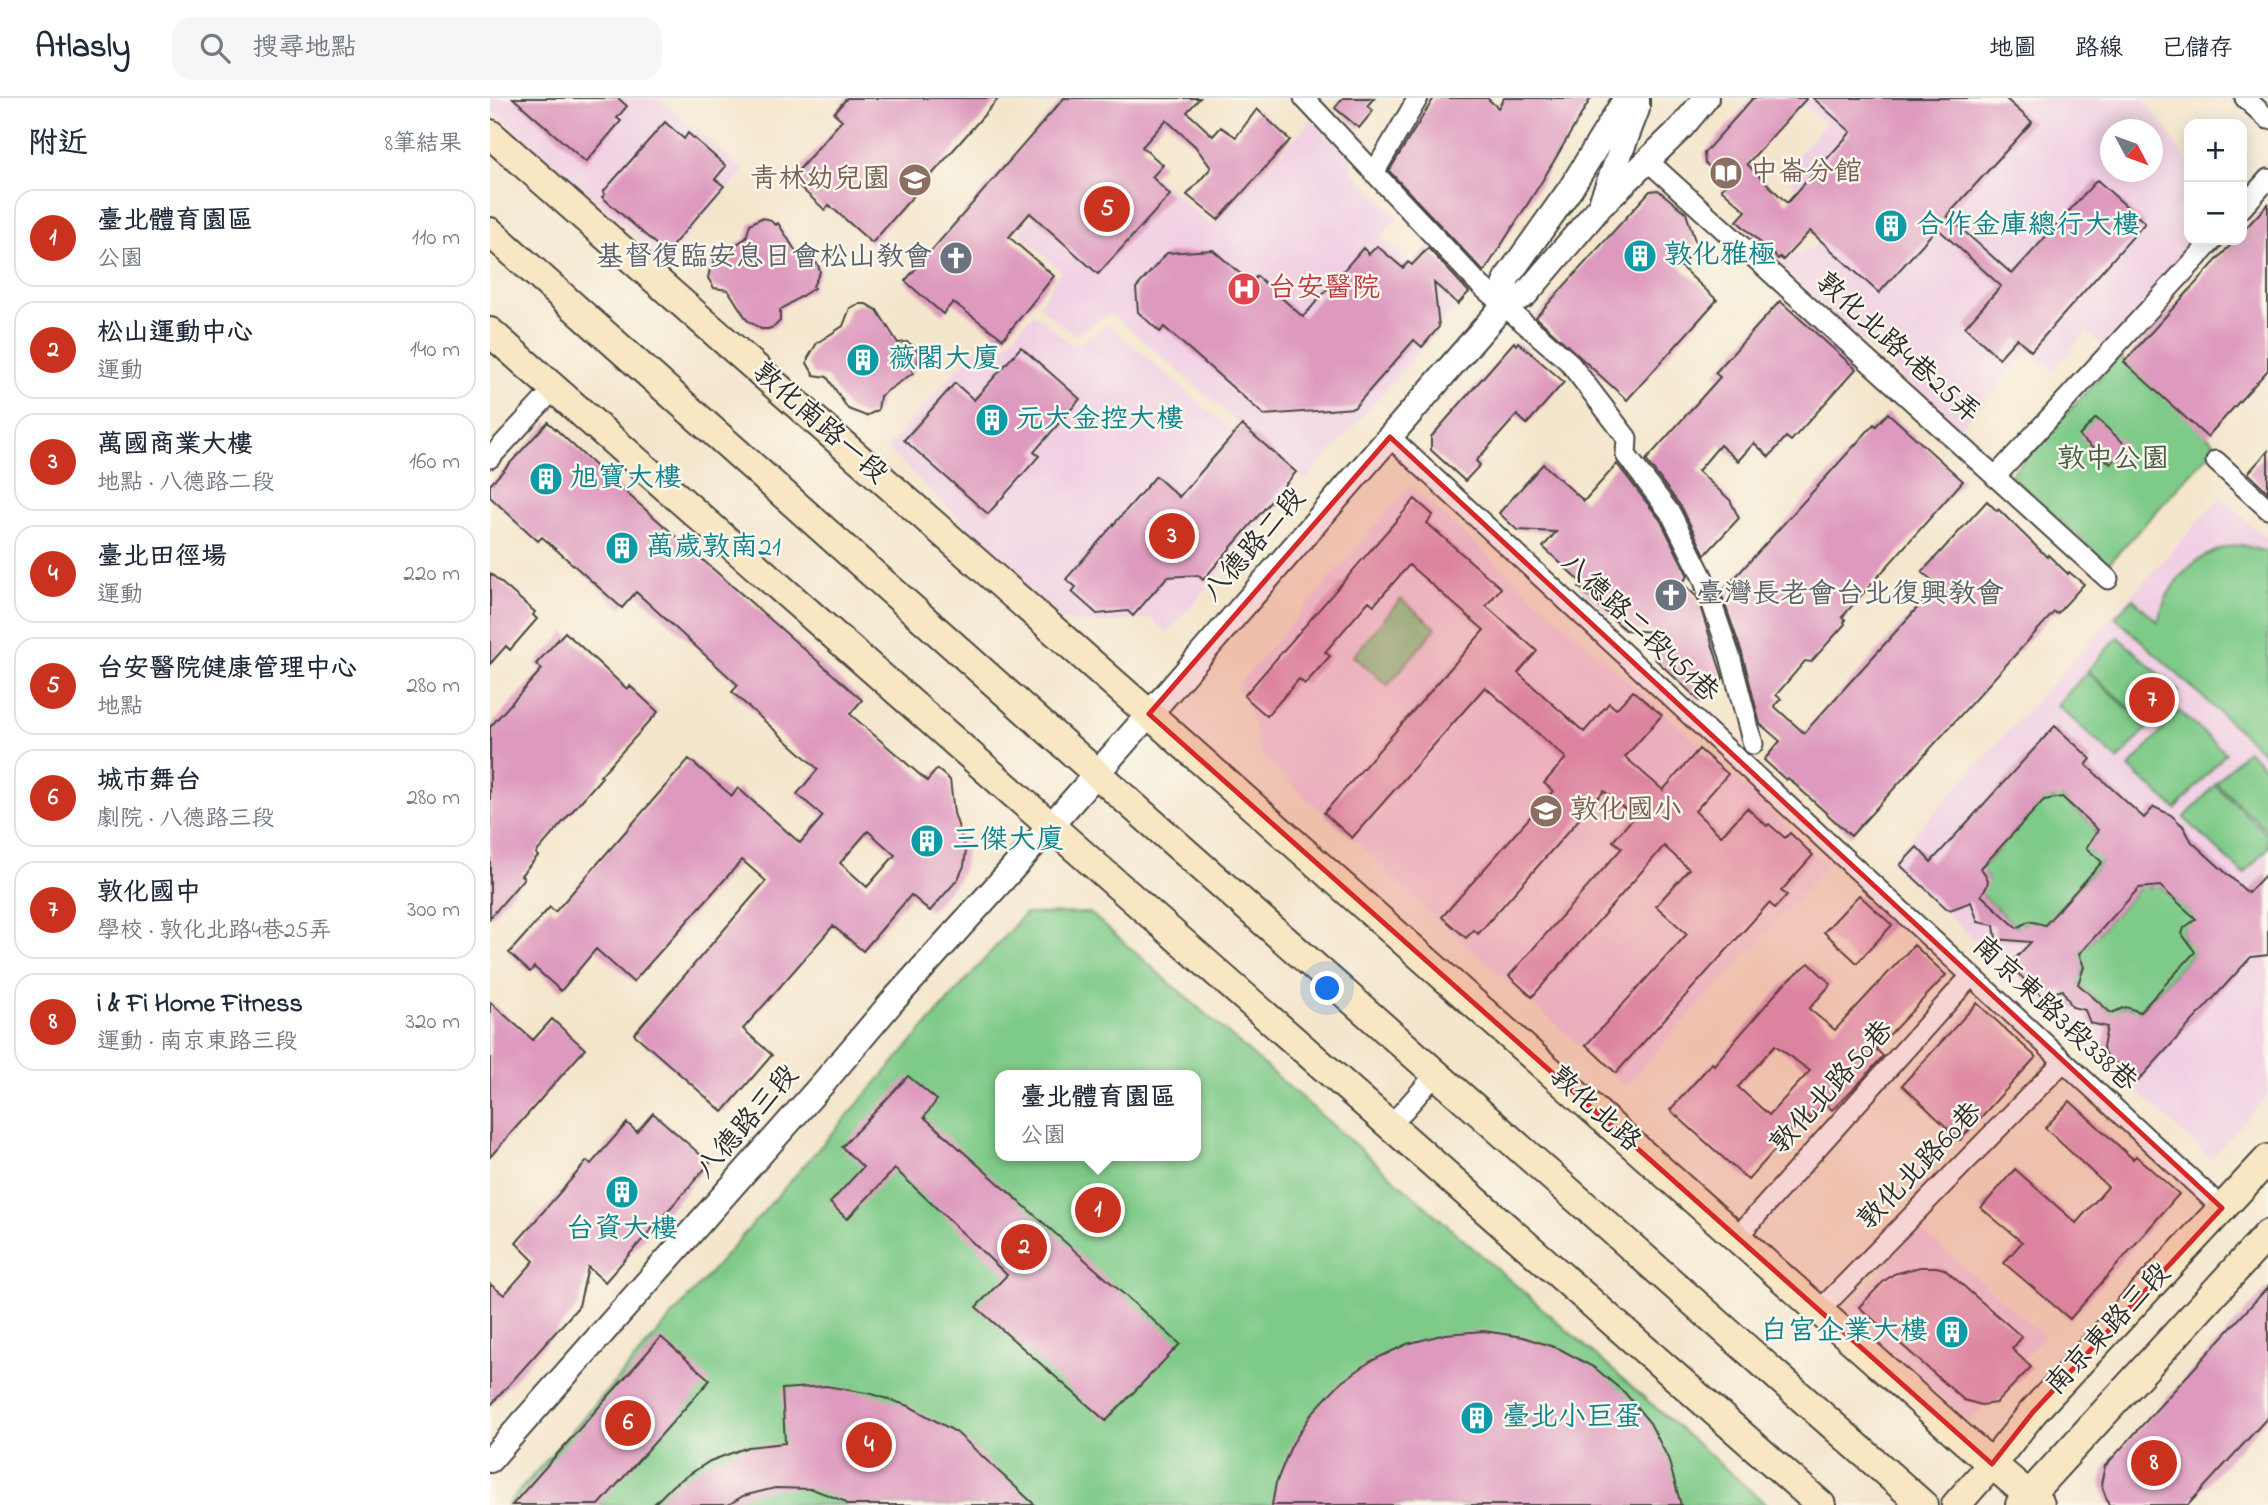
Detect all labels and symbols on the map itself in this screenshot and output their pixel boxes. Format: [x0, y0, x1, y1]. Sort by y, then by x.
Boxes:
north arrow [2100, 119, 2163, 182]
place label: 中崙分館 [1750, 153, 1862, 194]
library icon: 中崙分館 [1707, 154, 1745, 192]
place label: 青林幼兒園 [750, 160, 890, 201]
school or university icon: 青林幼兒園 [896, 161, 934, 199]
pin: 5 [1084, 183, 1130, 235]
place label: 合作金庫總行大樓 [1916, 206, 2140, 247]
building icon: 合作金庫總行大樓 [1872, 207, 1910, 245]
place label: 敦化雅極 [1664, 236, 1776, 277]
building icon: 敦化雅極 [1621, 237, 1659, 275]
place label: 基督復臨安息日會松山教會 [596, 238, 932, 279]
church icon: 基督復臨安息日會松山教會 [937, 239, 975, 277]
street label: 敦化北路4巷25弄 [1805, 264, 1989, 434]
place label: 台安醫院 [1268, 269, 1380, 310]
hospital icon: 台安醫院 [1225, 270, 1263, 308]
place label: 薇閣大廈 [888, 340, 1000, 381]
building icon: 薇閣大廈 [844, 341, 882, 379]
street label: 敦化南路一段 [742, 353, 896, 495]
place label: 元大金控大樓 [1016, 400, 1184, 441]
building icon: 元大金控大樓 [973, 401, 1011, 439]
park label: 敦中公園 [2057, 440, 2169, 481]
place label: 旭寶大樓 [570, 459, 682, 500]
building icon: 旭寶大樓 [527, 460, 565, 498]
street label: 八德路二段 [1194, 480, 1316, 612]
pin: 3 [1149, 510, 1195, 562]
place label: 萬歲敦南21 [646, 528, 781, 569]
building icon: 萬歲敦南21 [603, 529, 641, 567]
street label: 八德路二段451巷 [1550, 544, 1728, 714]
place label: 臺灣長老會台北復興教會 [1696, 575, 2004, 616]
church icon: 臺灣長老會台北復興教會 [1652, 576, 1690, 614]
pin: 7 [2129, 674, 2175, 726]
place label: 敦化國小 [1570, 791, 1682, 832]
school or university icon: 敦化國小 [1527, 792, 1565, 830]
place label: 三傑大廈 [952, 821, 1064, 862]
building icon: 三傑大廈 [908, 822, 946, 860]
street label: 南京東路3段338巷 [1962, 927, 2147, 1103]
your location [1310, 971, 1344, 1005]
street label: 敦化北路50巷 [1762, 1011, 1905, 1164]
street label: 八德路三段 [687, 1057, 809, 1189]
street label: 敦化北路 [1539, 1057, 1649, 1163]
street label: 敦化北路60巷 [1849, 1093, 1994, 1240]
building icon: 台資大樓 [603, 1173, 641, 1211]
pin: 1 [1075, 1184, 1121, 1236]
place label: 台資大樓 [566, 1210, 678, 1251]
pin: 2 [1001, 1221, 1047, 1273]
street label: 南京東路三段 [2037, 1255, 2181, 1405]
place label: 白宮企業大樓 [1760, 1312, 1928, 1353]
building icon: 白宮企業大樓 [1933, 1313, 1971, 1351]
pin: 6 [605, 1397, 651, 1449]
place label: 臺北小巨蛋 [1502, 1398, 1642, 1439]
building icon: 臺北小巨蛋 [1458, 1399, 1496, 1437]
pin: 4 [846, 1419, 892, 1471]
pin: 8 [2131, 1437, 2177, 1489]

